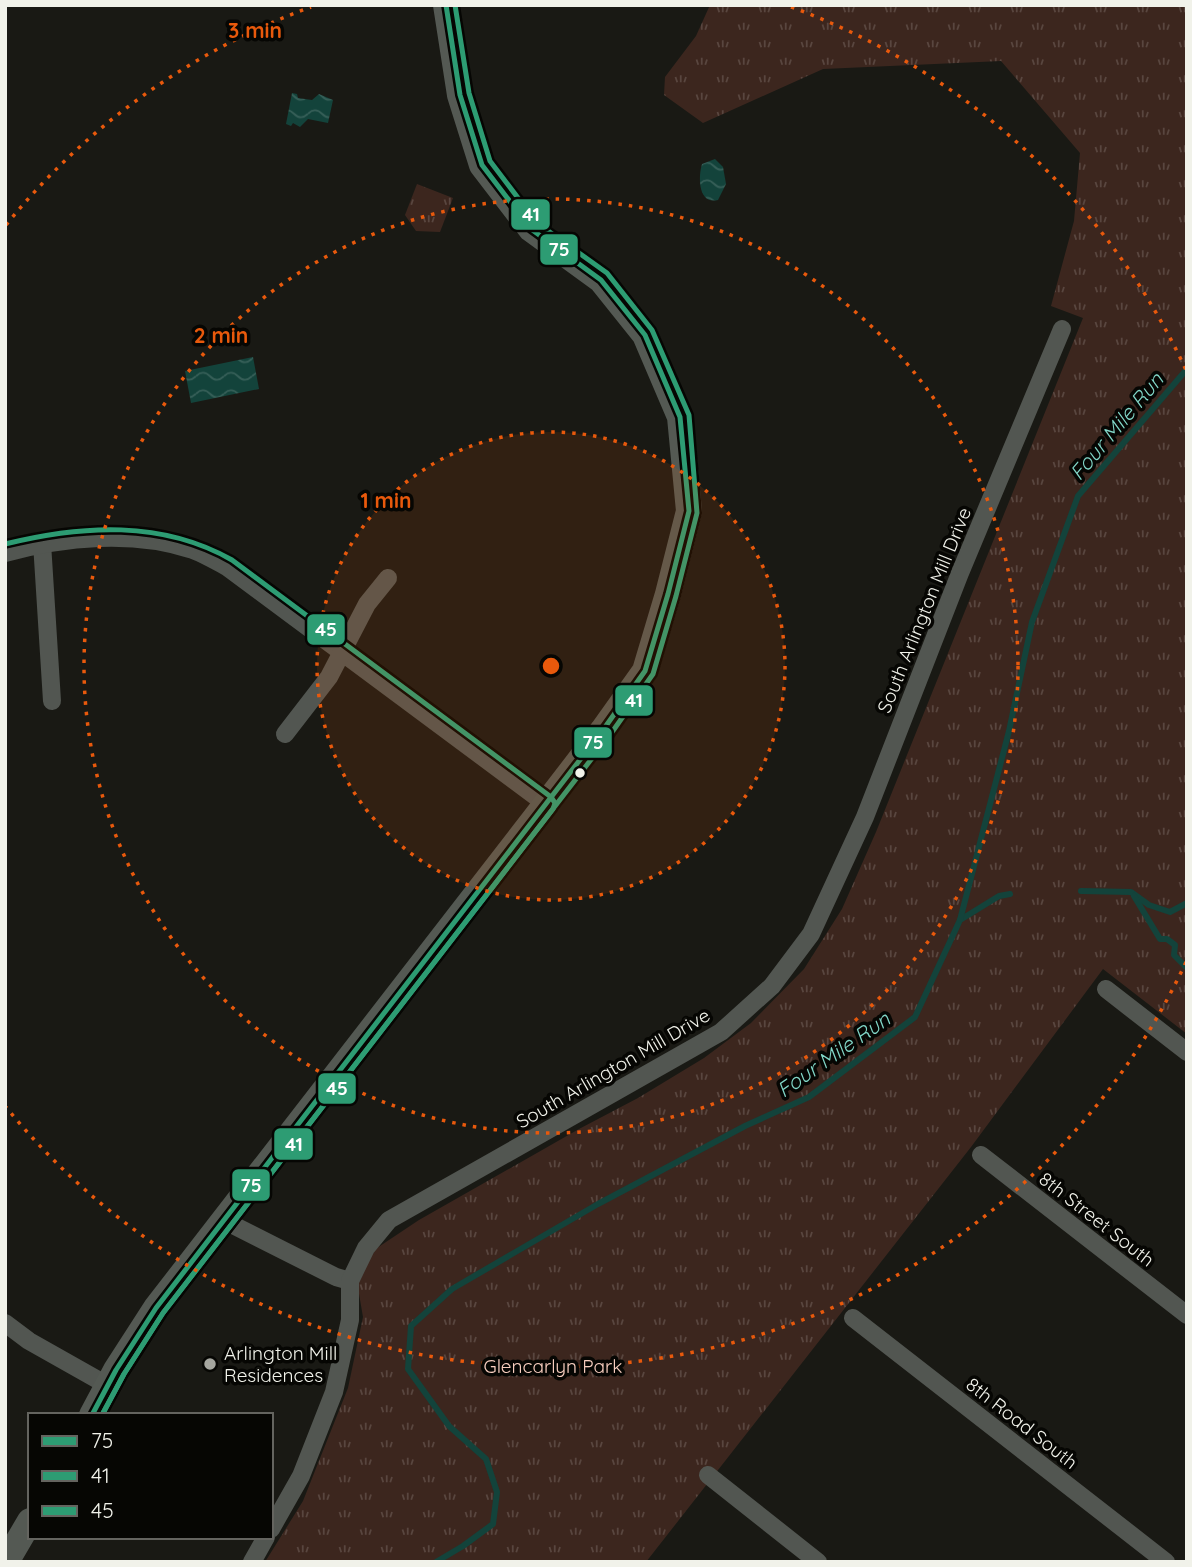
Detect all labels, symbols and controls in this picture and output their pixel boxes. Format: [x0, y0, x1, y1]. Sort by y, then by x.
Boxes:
text: 3 min [228, 17, 282, 43]
line badge: 41 [510, 198, 551, 231]
text: 41 [522, 202, 540, 226]
line badge: 75 [539, 233, 579, 266]
text: 75 [548, 237, 570, 261]
text: 2 min [194, 322, 248, 348]
water label: Four Mile Run [1064, 366, 1169, 485]
text: 1 min [361, 487, 411, 513]
street label: South Arlington Mill Drive [872, 504, 976, 716]
line badge: 45 [306, 613, 346, 646]
text: 45 [315, 617, 337, 641]
centre of rings [539, 654, 563, 678]
line badge: 41 [614, 684, 654, 717]
text: 41 [625, 688, 643, 712]
line badge: 75 [573, 726, 613, 759]
text: 75 [582, 730, 604, 754]
unlabelled marker [573, 766, 587, 780]
street label: South Arlington Mill Drive [512, 1003, 714, 1133]
water label: Four Mile Run [771, 1005, 895, 1103]
line badge: 45 [317, 1072, 357, 1105]
text: 45 [326, 1076, 348, 1100]
line badge: 41 [273, 1127, 314, 1161]
text: 41 [285, 1132, 303, 1156]
street label: 8th Street South [1034, 1166, 1160, 1272]
line badge: 75 [231, 1168, 271, 1202]
text: 75 [240, 1173, 262, 1197]
place label: Arlington Mill Residences [224, 1341, 337, 1387]
park label: Glencarlyn Park [483, 1354, 623, 1378]
marker: Arlington Mill Residences [202, 1356, 218, 1372]
street label: 8th Road South [961, 1372, 1083, 1474]
legend [28, 1413, 273, 1539]
text: 75 [91, 1427, 113, 1453]
text: 41 [91, 1462, 110, 1488]
text: 45 [91, 1497, 114, 1523]

